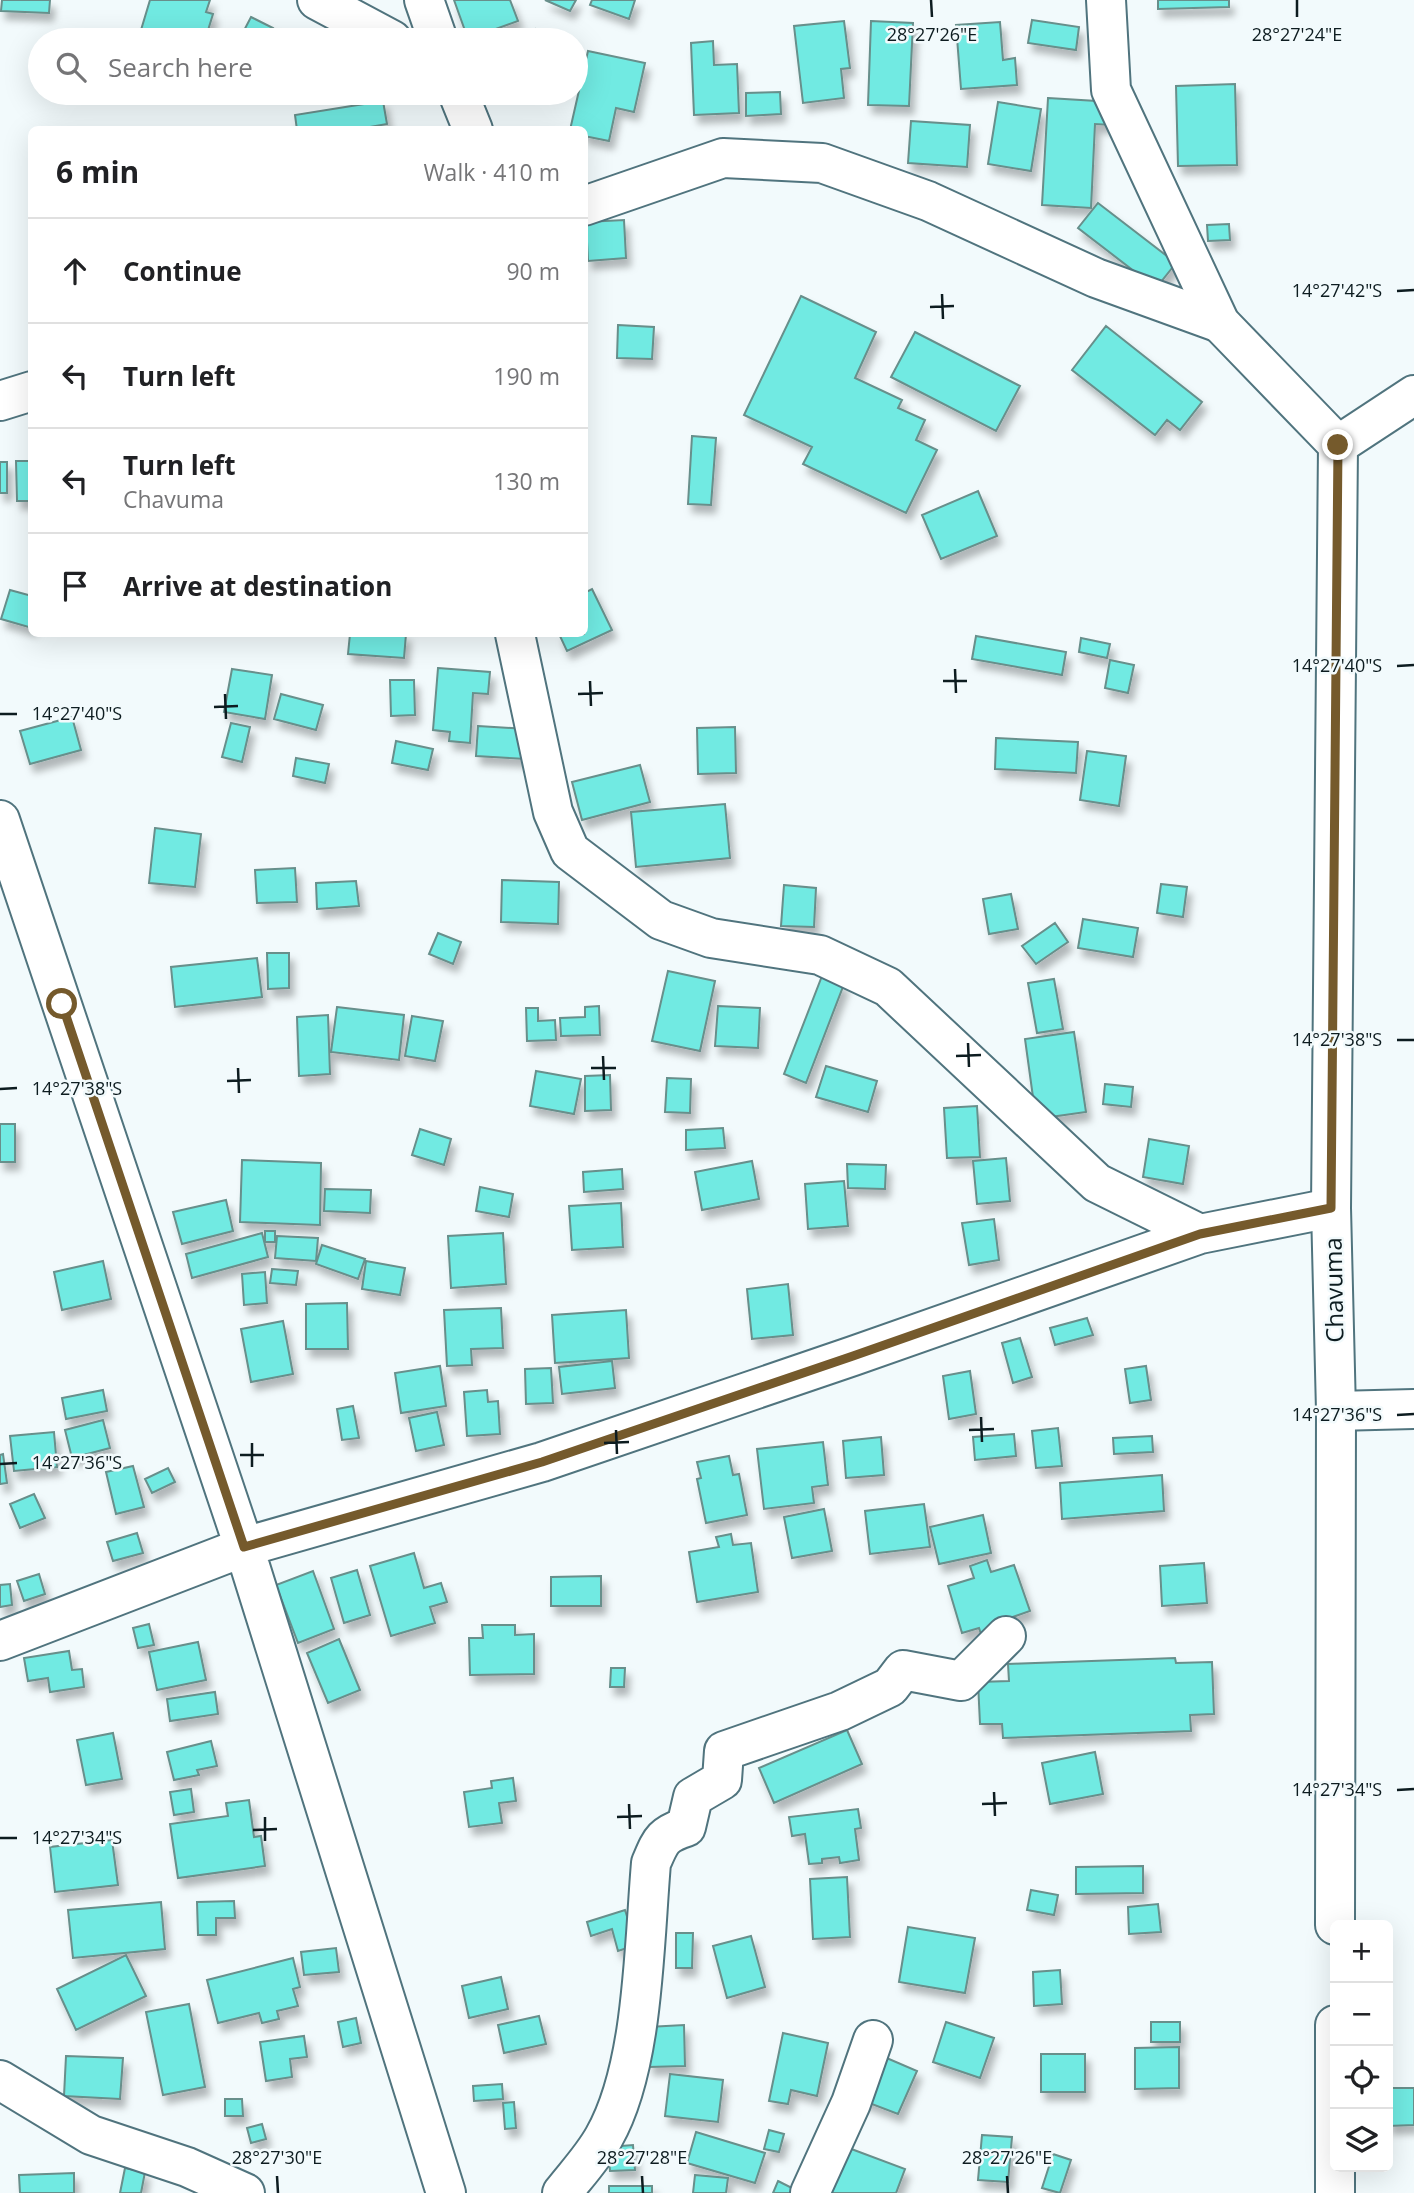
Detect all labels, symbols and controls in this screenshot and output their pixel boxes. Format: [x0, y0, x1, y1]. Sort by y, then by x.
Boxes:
text: 28°27'26"E [887, 22, 977, 46]
text: 28°27'24"E [1252, 22, 1342, 46]
search box [28, 28, 588, 105]
icon: search [52, 48, 90, 86]
text: Search here [108, 49, 253, 85]
text: 6 min [56, 151, 139, 192]
text: Walk · 410 m [423, 156, 560, 188]
icon: ahead [56, 252, 94, 290]
text: Continue [123, 253, 242, 289]
text: 90 m [506, 255, 560, 287]
text: 14°27'42"S [1292, 278, 1382, 302]
icon: left [56, 357, 94, 395]
text: Turn left [123, 358, 235, 394]
text: 190 m [493, 360, 560, 392]
route end [1322, 429, 1353, 460]
text: Turn left [123, 447, 235, 483]
icon: left [56, 462, 94, 500]
text: 130 m [493, 465, 560, 497]
text: Chavuma [123, 483, 224, 515]
icon: arrive [56, 567, 94, 605]
text: Arrive at destination [123, 568, 392, 604]
text: 14°27'40"S [1292, 653, 1382, 677]
text: 14°27'40"S [32, 701, 122, 725]
route start [46, 988, 77, 1019]
text: 14°27'38"S [1292, 1027, 1382, 1051]
text: 14°27'38"S [32, 1076, 122, 1100]
street label: Chavuma [1316, 1237, 1350, 1343]
text: 14°27'36"S [1292, 1402, 1382, 1426]
text: 14°27'36"S [32, 1450, 122, 1474]
text: 14°27'34"S [1292, 1777, 1382, 1801]
text: 14°27'34"S [32, 1825, 122, 1849]
map controls [1330, 1920, 1393, 2172]
button: + [1330, 1920, 1393, 1983]
button: − [1330, 1983, 1393, 2046]
button: locate [1330, 2046, 1393, 2109]
button: layers [1330, 2109, 1393, 2172]
text: 28°27'30"E [232, 2145, 322, 2169]
text: 28°27'28"E [597, 2145, 687, 2169]
text: 28°27'26"E [962, 2145, 1052, 2169]

